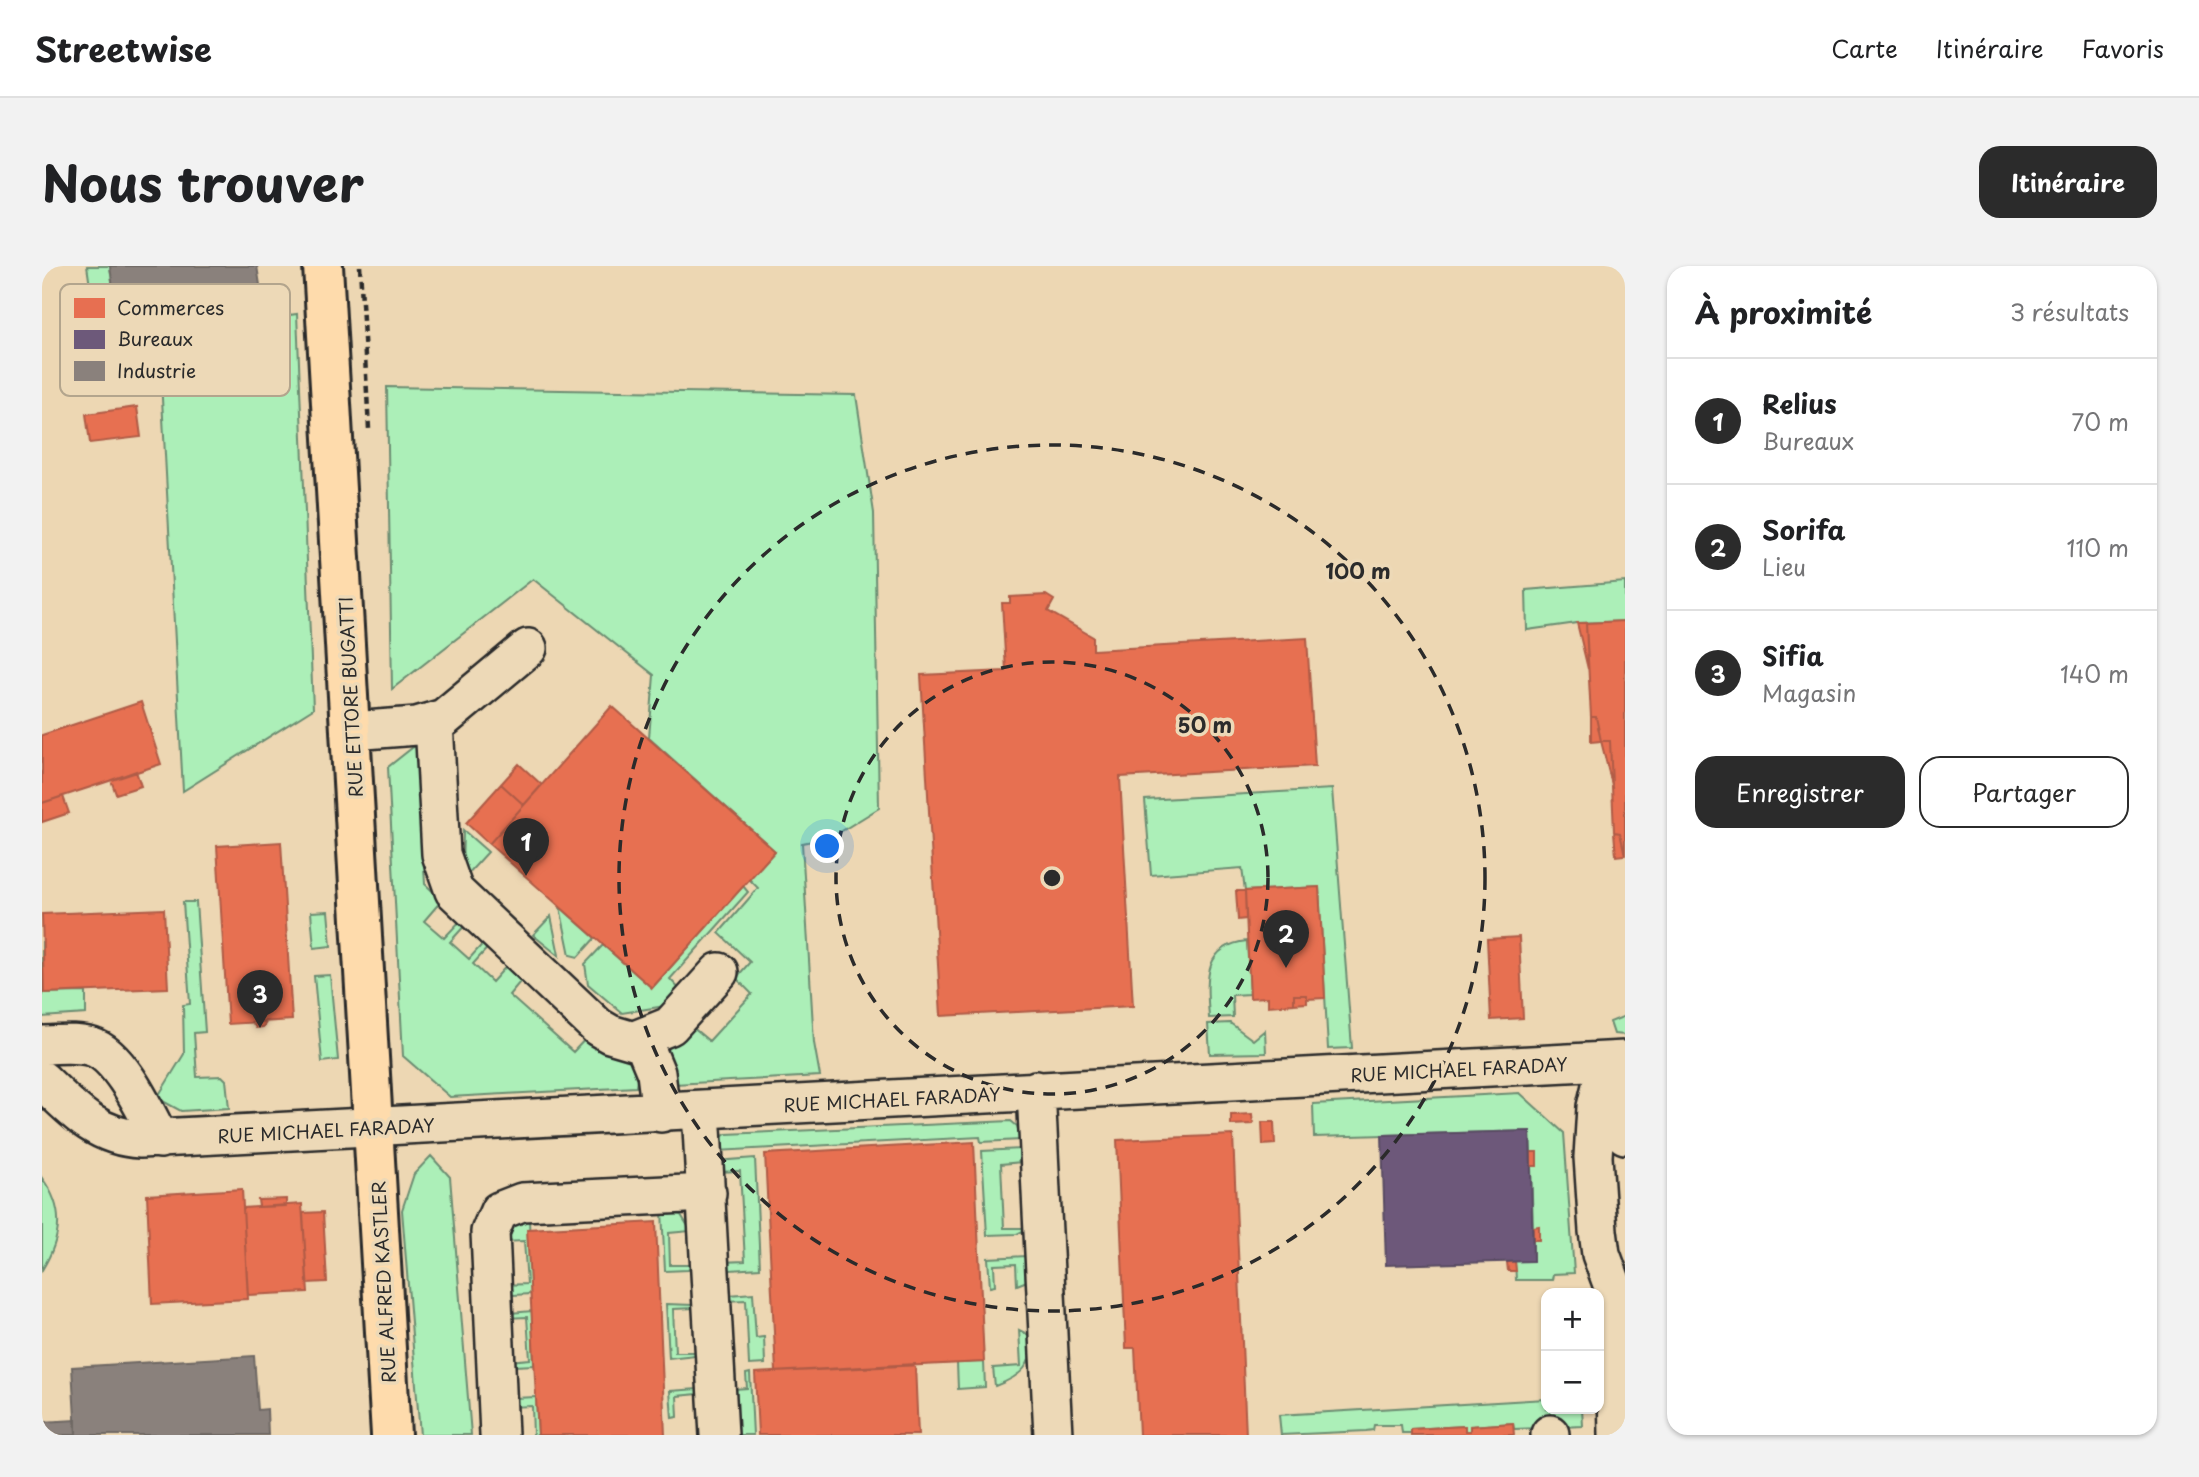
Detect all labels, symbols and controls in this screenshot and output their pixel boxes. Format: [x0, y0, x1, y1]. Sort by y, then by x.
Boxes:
text: Streetwise [35, 23, 212, 73]
text: Carte [1831, 30, 1898, 66]
text: Itinéraire [1936, 30, 2044, 66]
text: Favoris [2082, 30, 2164, 66]
text: Nous trouver [42, 145, 364, 219]
button: Itinéraire [1979, 146, 2157, 218]
legend [60, 284, 290, 396]
text: À proximité [1695, 289, 1872, 334]
text: Commerces [117, 293, 224, 321]
text: 3 résultats [2010, 294, 2129, 329]
text: Bureaux [117, 324, 193, 352]
text: Industrie [117, 356, 196, 384]
text: Relius [1762, 384, 1837, 423]
text: 1 [1713, 404, 1724, 439]
text: 70 m [2071, 404, 2129, 439]
text: Bureaux [1762, 423, 1854, 458]
text: Sorifa [1762, 510, 1846, 549]
text: 2 [1710, 530, 1726, 565]
text: 110 m [2067, 530, 2129, 565]
text: Lieu [1762, 549, 1806, 584]
text: 100 m [1325, 554, 1391, 586]
street label: RUE ETTORE BUGATTI [331, 596, 369, 798]
text: Sifia [1762, 636, 1824, 675]
text: 3 [1710, 656, 1726, 691]
text: 140 m [2060, 656, 2129, 691]
text: Magasin [1762, 675, 1856, 710]
text: 50 m [1178, 708, 1232, 740]
button: Enregistrer [1695, 756, 1905, 828]
button: Partager [1919, 756, 2129, 828]
pin: 1 [503, 818, 549, 876]
your location [810, 829, 844, 863]
centre of rings [1040, 866, 1064, 890]
pin: 2 [1263, 910, 1309, 968]
pin: 3 [237, 970, 283, 1028]
street label: RUE MICHAEL FARADAY [1350, 1050, 1569, 1088]
street label: RUE MICHAEL FARADAY [783, 1080, 1002, 1118]
street label: RUE MICHAEL FARADAY [217, 1111, 436, 1149]
street label: RUE ALFRED KASTLER [364, 1180, 402, 1384]
map controls [1541, 1288, 1604, 1414]
button: + [1541, 1288, 1604, 1351]
button: − [1541, 1351, 1604, 1414]

